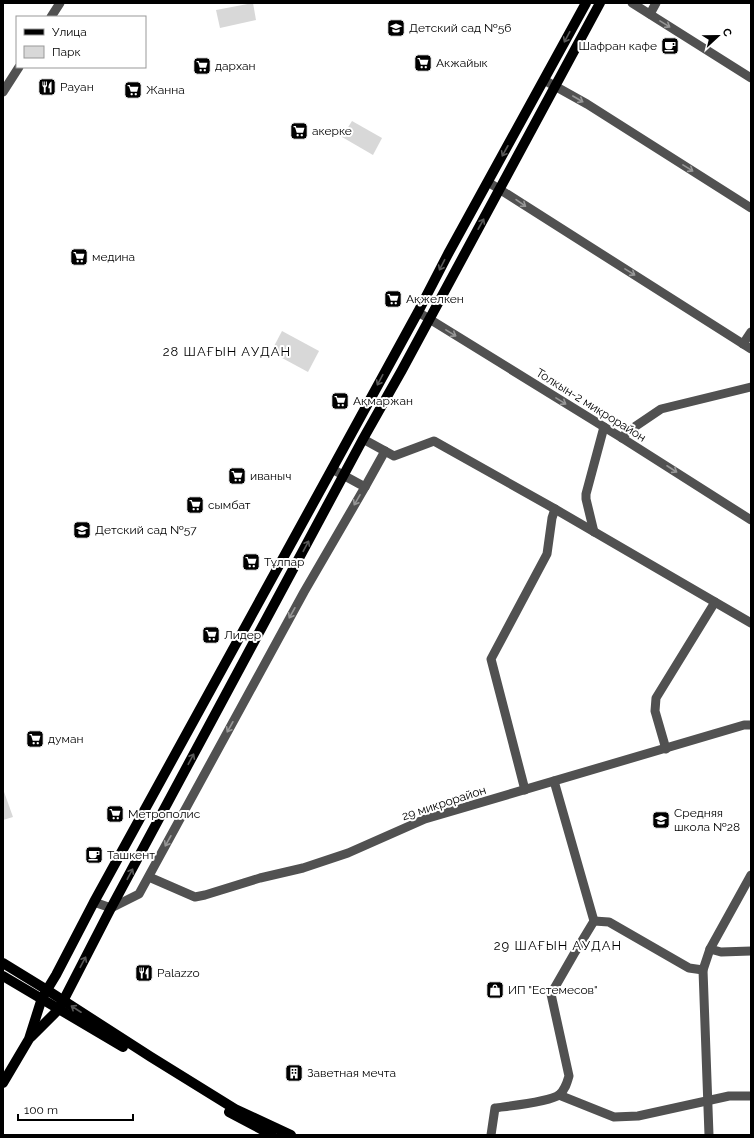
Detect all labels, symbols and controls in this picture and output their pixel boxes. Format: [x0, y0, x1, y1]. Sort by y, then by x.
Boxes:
legend [16, 16, 146, 68]
north arrow [698, 16, 738, 56]
school or university icon: Детский сад №56 [386, 18, 406, 38]
one-way arrow [659, 20, 671, 28]
place label: Детский сад №56 [409, 21, 512, 35]
text: Улица [52, 25, 87, 39]
text: С [719, 27, 734, 39]
one-way arrow [563, 31, 571, 43]
cafe icon: Шафран кафе [660, 36, 680, 56]
place label: Шафран кафе [579, 39, 657, 53]
text: Парк [52, 45, 81, 59]
supermarket icon: Акжайык [413, 53, 433, 73]
supermarket icon: дархан [192, 56, 212, 76]
place label: Акжайык [436, 56, 488, 70]
place label: дархан [215, 59, 255, 73]
restaurant icon: Рауан [37, 77, 57, 97]
place label: Рауан [60, 80, 94, 94]
supermarket icon: Жанна [123, 80, 143, 100]
place label: Жанна [146, 83, 185, 97]
one-way arrow [572, 96, 584, 104]
supermarket icon: акерке [289, 121, 309, 141]
place label: акерке [312, 124, 352, 138]
one-way arrow [500, 145, 508, 157]
one-way arrow [682, 164, 693, 172]
one-way arrow [515, 199, 526, 207]
one-way arrow [478, 218, 485, 230]
supermarket icon: медина [69, 247, 89, 267]
place label: медина [92, 250, 135, 264]
one-way arrow [438, 259, 445, 271]
one-way arrow [624, 269, 636, 277]
supermarket icon: Ақжелкен [383, 289, 403, 309]
place label: Ақжелкен [406, 292, 464, 306]
one-way arrow [445, 329, 457, 337]
district label: 28 ШАҒЫН АУДАН [163, 344, 291, 359]
street label: Толкын-2 микрорайон [533, 365, 649, 445]
one-way arrow [376, 373, 384, 385]
supermarket icon: Ақмаржан [330, 391, 350, 411]
place label: Ақмаржан [353, 394, 413, 408]
one-way arrow [556, 397, 567, 405]
supermarket icon: иваныч [227, 466, 247, 486]
one-way arrow [666, 466, 678, 474]
place label: иваныч [250, 469, 291, 483]
one-way arrow [353, 494, 361, 506]
supermarket icon: сымбат [185, 495, 205, 515]
place label: сымбат [208, 498, 251, 512]
school or university icon: Детский сад №57 [72, 520, 92, 540]
place label: Детский сад №57 [95, 523, 197, 537]
one-way arrow [302, 540, 310, 552]
supermarket icon: Тұлпар [241, 552, 261, 572]
place label: Тұлпар [264, 555, 304, 569]
one-way arrow [288, 606, 296, 618]
supermarket icon: Лидер [201, 625, 221, 645]
place label: Лидер [224, 628, 261, 642]
one-way arrow [226, 721, 234, 733]
supermarket icon: думан [25, 729, 45, 749]
place label: думан [48, 732, 83, 746]
one-way arrow [188, 753, 195, 765]
street label: 29 микрорайон [400, 783, 488, 823]
supermarket icon: Метрополис [105, 804, 125, 824]
place label: Средняя школа №28 [674, 806, 740, 834]
place label: Метрополис [128, 807, 201, 821]
school or university icon: Средняя школа №28 [651, 810, 671, 830]
one-way arrow [164, 835, 172, 847]
cafe icon: Ташкент [84, 845, 104, 865]
place label: Ташкент [107, 848, 155, 862]
one-way arrow [126, 868, 134, 880]
district label: 29 ШАҒЫН АУДАН [494, 938, 622, 953]
one-way arrow [80, 956, 87, 968]
restaurant icon: Palazzo [134, 963, 154, 983]
place label: Palazzo [157, 966, 200, 980]
shop icon: ИП "Естемесов" [485, 980, 505, 1000]
place label: ИП "Естемесов" [508, 983, 598, 997]
one-way arrow [71, 1005, 82, 1013]
building icon: Заветная мечта [284, 1063, 304, 1083]
place label: Заветная мечта [307, 1066, 396, 1080]
scale bar [18, 1096, 133, 1122]
text: 100 m [24, 1103, 58, 1117]

